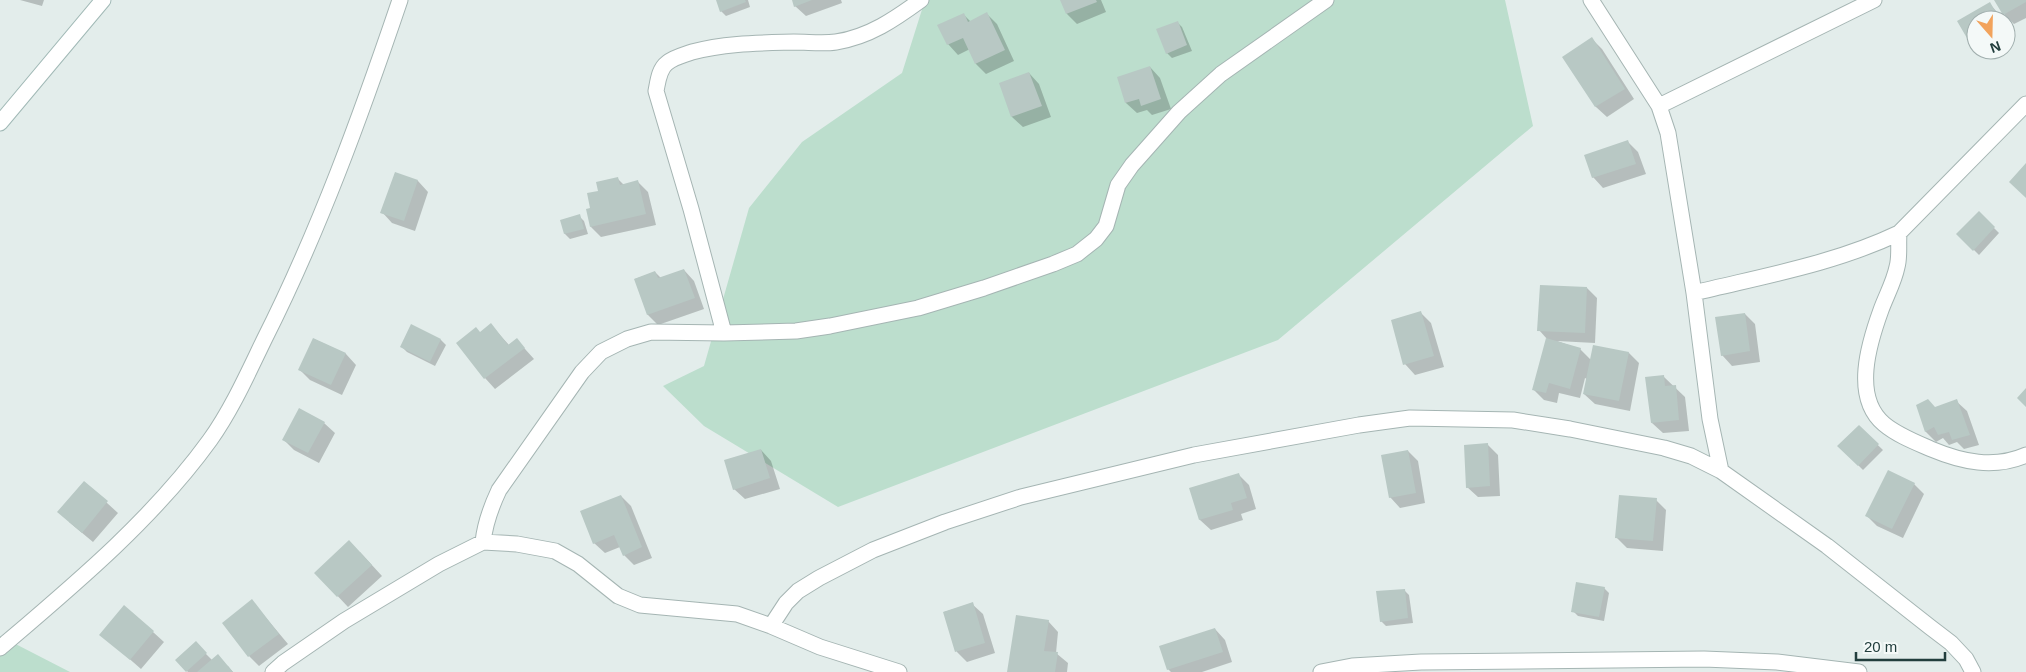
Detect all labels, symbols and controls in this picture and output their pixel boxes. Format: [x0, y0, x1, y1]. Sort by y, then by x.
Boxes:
north arrow [1966, 10, 2016, 60]
text: N [1988, 38, 2003, 56]
scale bar [1856, 630, 1945, 662]
text: 20 m [1864, 638, 1897, 655]

